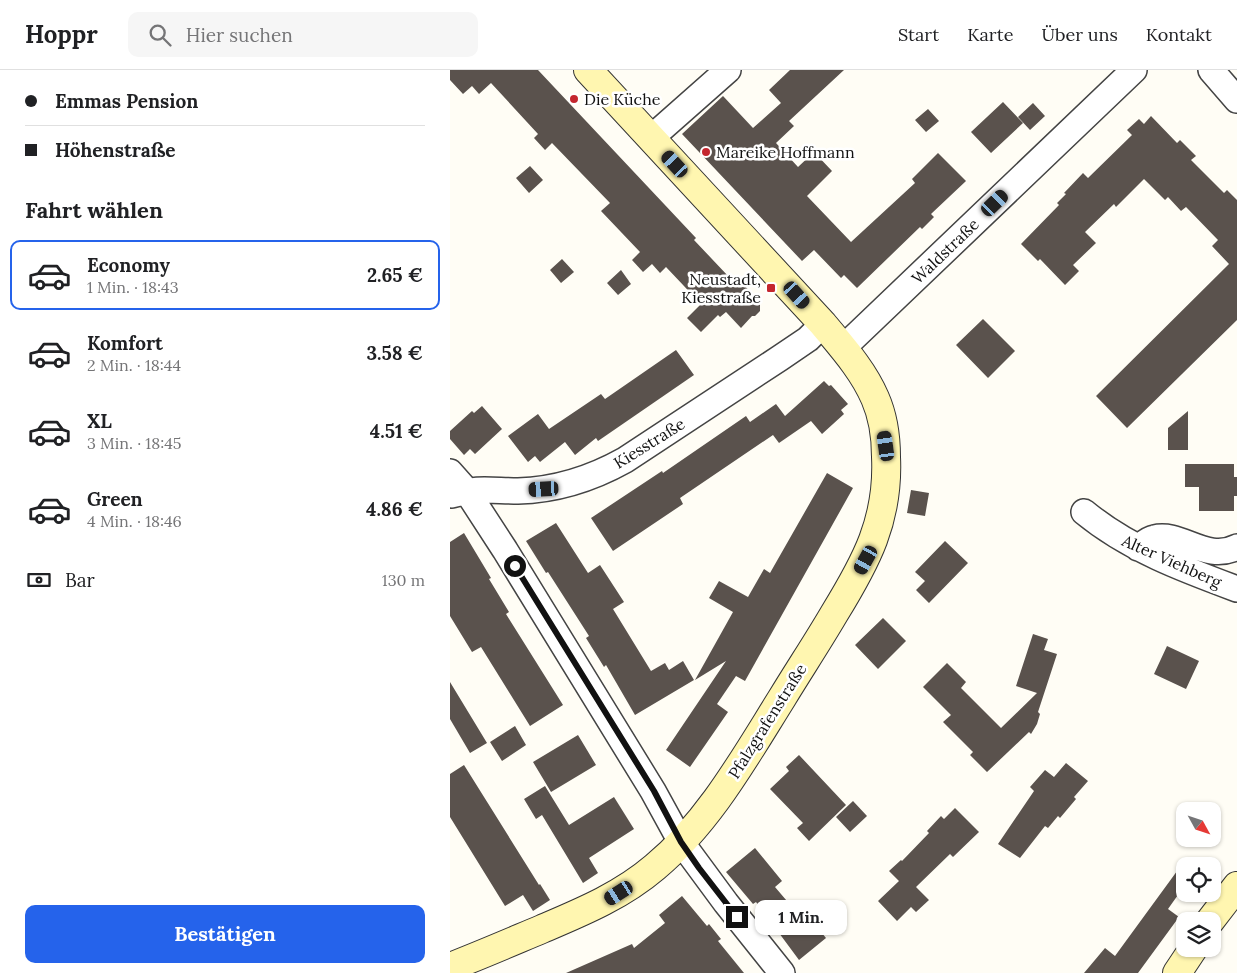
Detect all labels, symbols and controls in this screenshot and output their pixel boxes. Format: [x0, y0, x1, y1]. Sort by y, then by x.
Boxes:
search box [128, 12, 478, 57]
text: Hoppr [25, 19, 98, 50]
icon: search [146, 21, 174, 49]
text: Hier suchen [186, 23, 293, 47]
text: Start [898, 23, 939, 46]
text: Karte [967, 23, 1013, 46]
text: Über uns [1041, 23, 1118, 46]
text: Kontakt [1146, 23, 1212, 46]
text: Emmas Pension [55, 89, 198, 113]
place label: Die Küche [584, 89, 661, 109]
marker: Die Küche [568, 93, 580, 105]
text: Höhenstraße [55, 138, 176, 162]
place label: Mareike Hoffmann [716, 142, 855, 162]
marker: Mareike Hoffmann [700, 146, 712, 158]
car [659, 148, 690, 180]
car [978, 187, 1011, 219]
text: Fahrt wählen [25, 196, 163, 224]
street label: Waldstraße [907, 214, 983, 288]
icon: car [27, 253, 72, 298]
text: Economy [87, 253, 170, 277]
text: 2.65 € [367, 263, 423, 287]
place label: Neustadt, Kiesstraße [681, 269, 761, 307]
text: 1 Min. · 18:43 [87, 277, 179, 297]
car [781, 279, 812, 311]
marker: Neustadt, Kiesstraße [765, 282, 777, 294]
icon: car [27, 331, 72, 376]
text: Komfort [87, 331, 163, 355]
text: 3.58 € [366, 341, 423, 365]
text: 2 Min. · 18:44 [87, 355, 181, 375]
icon: car [27, 409, 72, 454]
text: XL [87, 409, 112, 433]
street label: Kiesstraße [610, 413, 688, 473]
text: 4.51 € [370, 419, 423, 443]
car [876, 430, 895, 462]
text: 3 Min. · 18:45 [87, 433, 182, 453]
car [528, 481, 559, 497]
icon: car [27, 487, 72, 532]
text: Green [87, 487, 143, 511]
text: 4.86 € [366, 497, 423, 521]
text: 4 Min. · 18:46 [87, 511, 182, 531]
street label: Alter Viehberg [1118, 530, 1226, 592]
car [852, 543, 879, 577]
route start [504, 555, 526, 577]
icon: cash [25, 566, 53, 594]
text: Bar [65, 568, 95, 592]
text: 130 m [382, 570, 425, 590]
street label: Pfalzgrafenstraße [724, 660, 811, 782]
north arrow [1176, 802, 1221, 848]
map controls [1176, 802, 1221, 957]
button: locate [1176, 857, 1221, 902]
car [602, 879, 635, 907]
callout: 1 Min. [754, 900, 847, 934]
button: Bestätigen [25, 905, 425, 963]
route end [726, 906, 748, 928]
text: 1 Min. [778, 907, 824, 927]
button: layers [1176, 912, 1221, 957]

